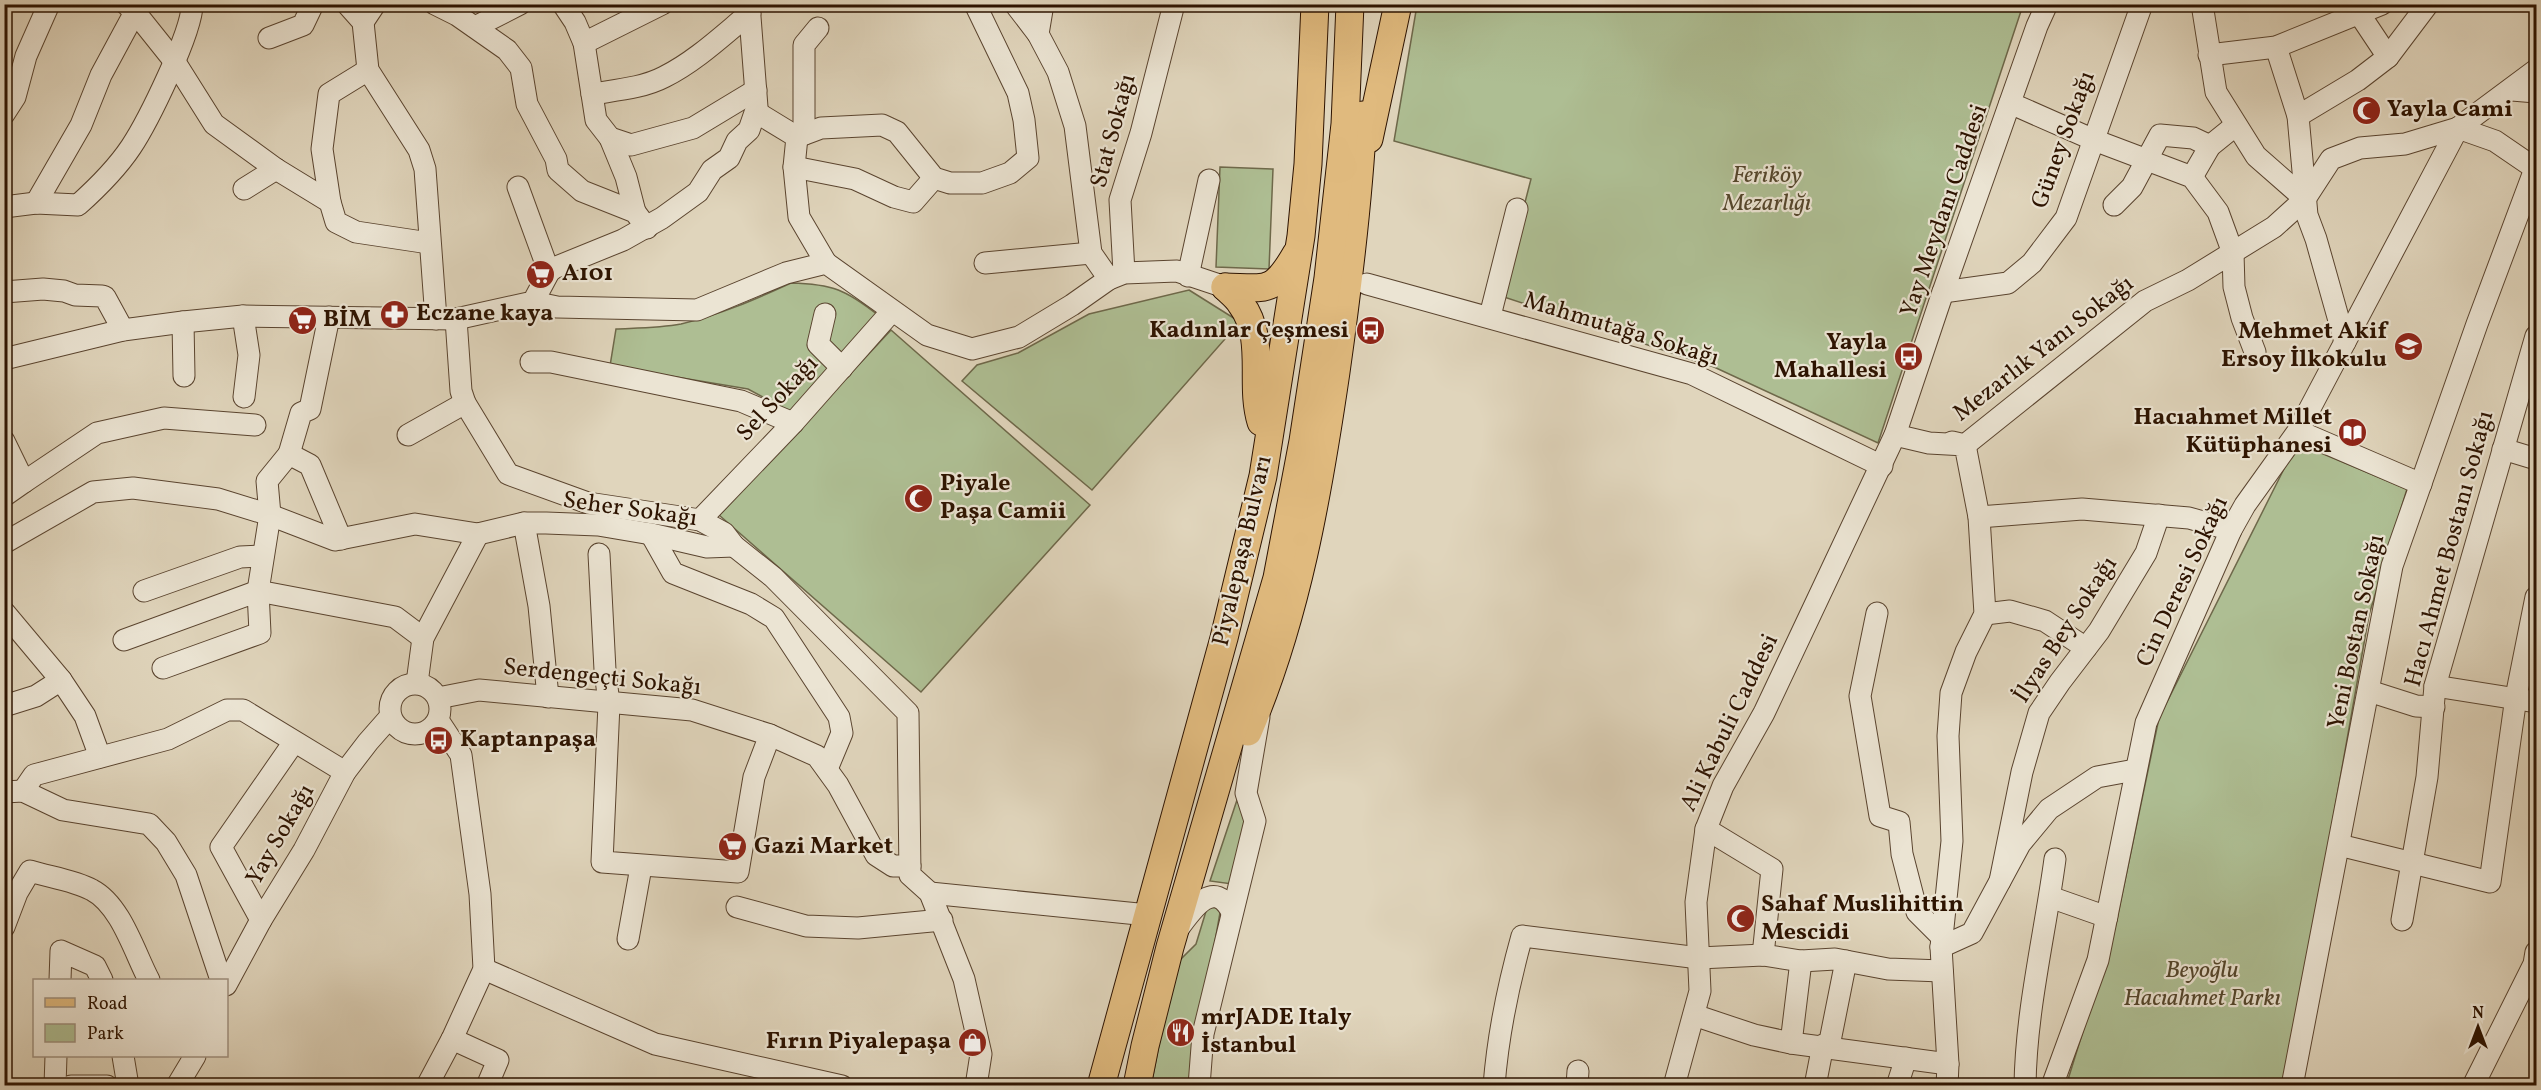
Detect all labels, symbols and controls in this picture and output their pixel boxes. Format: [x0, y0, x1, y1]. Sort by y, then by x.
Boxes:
street label: Güney Sokağı [2023, 67, 2105, 213]
street label: Stat Sokağı [1082, 70, 1146, 192]
place label: Yayla Cami [2387, 93, 2513, 127]
mosque icon: Yayla Cami [2350, 94, 2382, 126]
street label: Yay Meydanı Caddesi [1893, 100, 1997, 322]
park label: Feriköy Mezarlığı [1722, 159, 1811, 221]
place label: A101 [562, 257, 613, 291]
supermarket icon: A101 [525, 258, 557, 290]
street label: Mezarlık Yanı Sokağı [1946, 268, 2142, 430]
street label: Mahmutağa Sokağı [1519, 284, 1723, 376]
place label: Eczane kaya [416, 297, 553, 331]
pharmacy icon: Eczane kaya [379, 298, 411, 330]
place label: BİM [323, 303, 371, 337]
supermarket icon: BİM [286, 304, 318, 336]
place label: Kadınlar Çeşmesi [1149, 314, 1349, 348]
bus stop icon: Kadınlar Çeşmesi [1354, 315, 1386, 347]
place label: Mehmet Akif Ersoy İlkokulu [2221, 315, 2390, 377]
place label: Yayla Mahallesi [1774, 326, 1887, 388]
school or university icon: Mehmet Akif Ersoy İlkokulu [2392, 330, 2424, 362]
bus stop icon: Yayla Mahallesi [1892, 341, 1924, 373]
street label: Sel Sokağı [729, 348, 827, 450]
place label: Hacıahmet Millet Kütüphanesi [2134, 401, 2332, 463]
street label: Hacı Ahmet Bostanı Sokağı [2397, 407, 2503, 691]
library icon: Hacıahmet Millet Kütüphanesi [2337, 416, 2369, 448]
street label: Piyalepaşa Bulvarı [1205, 452, 1281, 650]
place label: Piyale Paşa Camii [940, 467, 1066, 529]
mosque icon: Piyale Paşa Camii [903, 482, 935, 514]
street label: Seher Sokağı [561, 484, 699, 536]
street label: Cin Deresi Sokağı [2129, 491, 2237, 673]
street label: Yeni Bostan Sokağı [2320, 531, 2394, 733]
street label: İlyas Bey Sokağı [2006, 550, 2126, 710]
street label: Ali Kabuli Caddesi [1672, 628, 1788, 818]
street label: Serdengeçti Sokağı [501, 651, 703, 705]
place label: Kaptanpaşa [460, 723, 596, 757]
bus stop icon: Kaptanpaşa [423, 724, 455, 756]
street label: Yay Sokağı [238, 778, 324, 892]
place label: Gazi Market [754, 830, 893, 864]
supermarket icon: Gazi Market [717, 831, 749, 863]
place label: Sahaf Muslihittin Mescidi [1761, 888, 1964, 950]
mosque icon: Sahaf Muslihittin Mescidi [1724, 903, 1756, 935]
park label: Beyoğlu Hacıahmet Parkı [2123, 954, 2281, 1016]
legend [33, 979, 228, 1057]
text: Road [87, 992, 128, 1017]
north arrow [2448, 997, 2508, 1057]
place label: mrJADE Italy İstanbul [1201, 1001, 1352, 1063]
text: N [2472, 1003, 2484, 1025]
restaurant icon: mrJADE Italy İstanbul [1164, 1016, 1196, 1048]
text: Park [87, 1022, 124, 1047]
place label: Fırın Piyalepaşa [766, 1025, 951, 1059]
shop icon: Fırın Piyalepaşa [956, 1026, 988, 1058]

